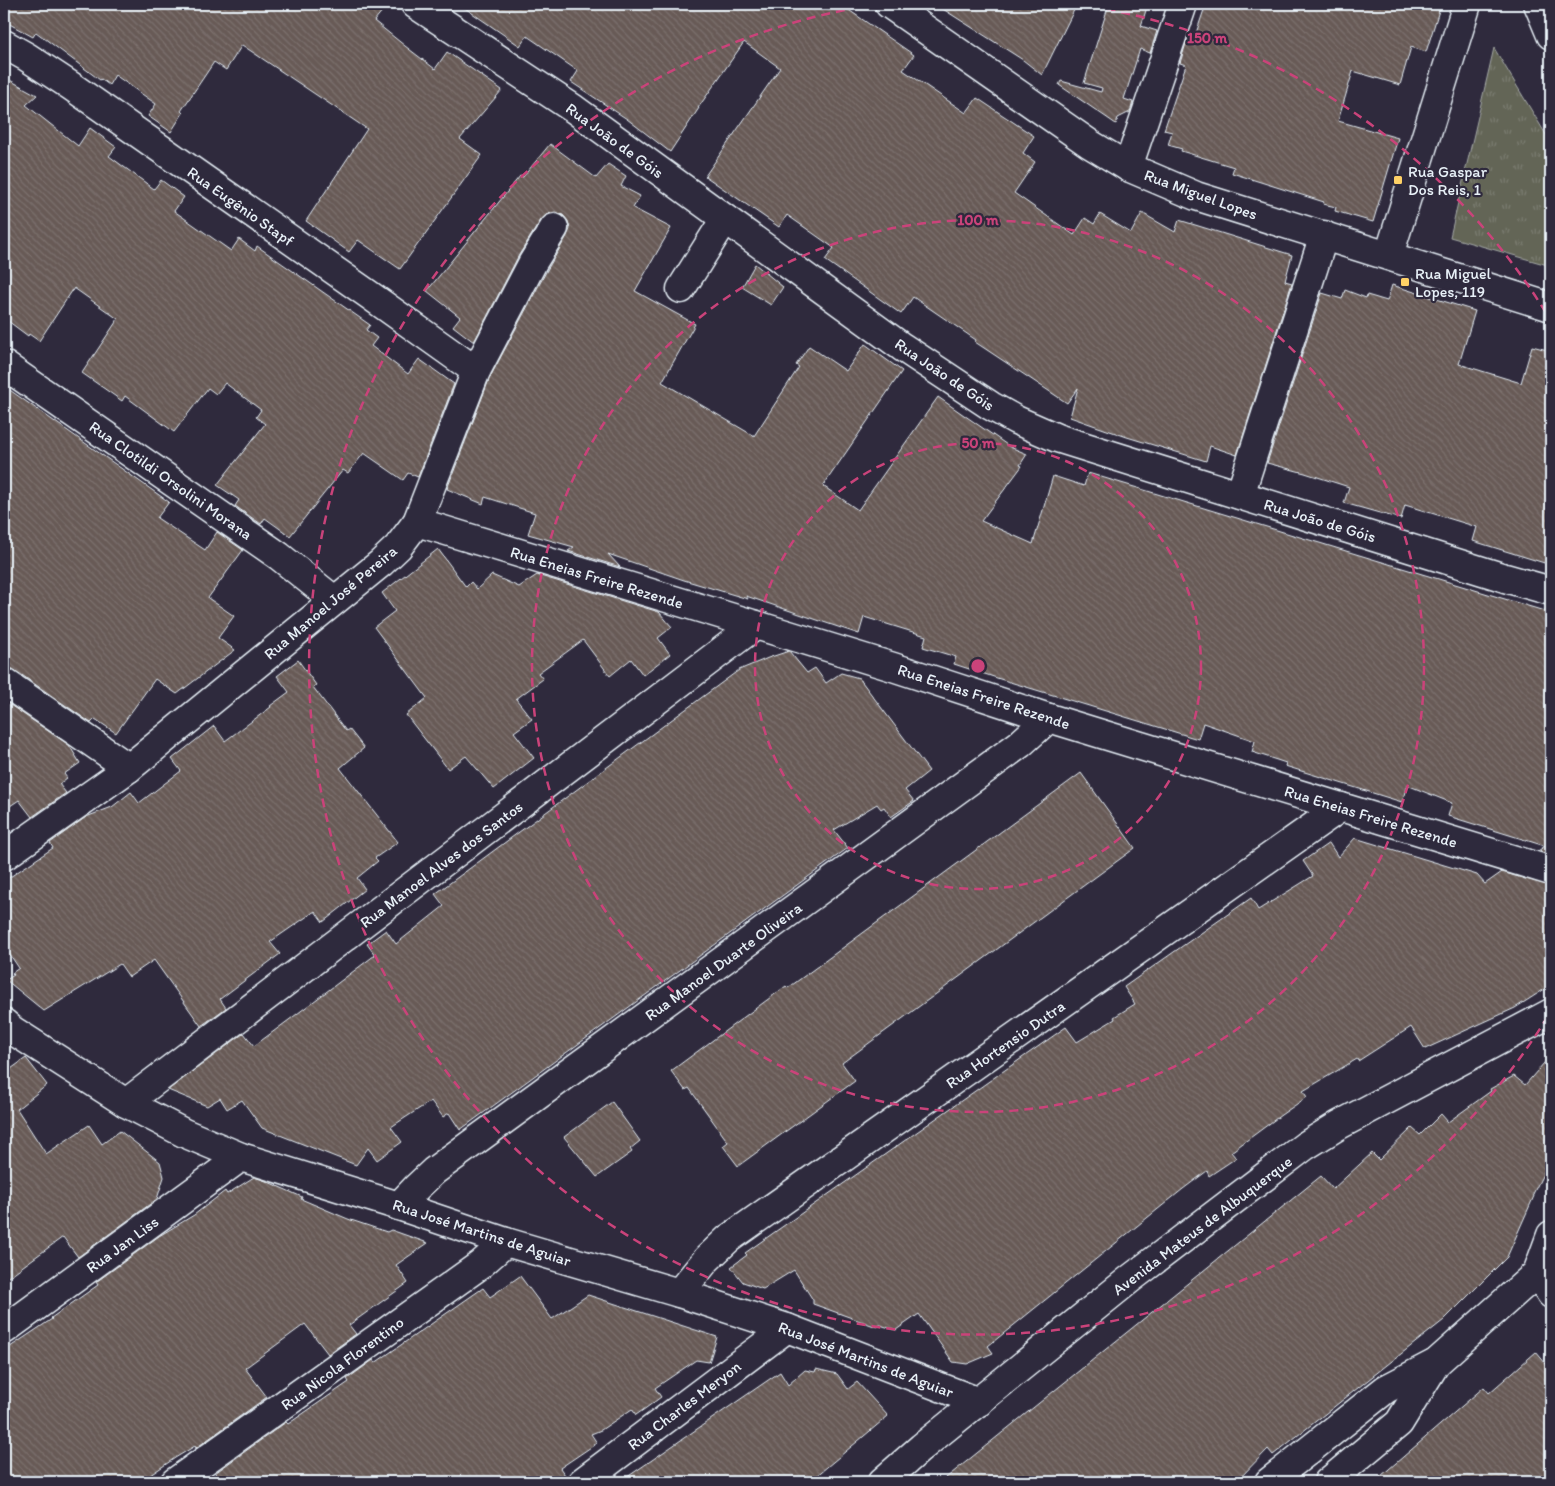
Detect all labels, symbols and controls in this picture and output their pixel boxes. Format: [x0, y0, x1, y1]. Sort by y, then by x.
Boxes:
text: 150 m [1187, 29, 1227, 47]
street label: Rua João de Góis [562, 99, 667, 182]
place label: Rua Gaspar Dos Reis, 1 [1408, 162, 1488, 199]
street label: Rua Eugênio Stapf [184, 163, 298, 250]
street label: Rua Miguel Lopes [1142, 165, 1260, 224]
marker: Rua Gaspar Dos Reis, 1 [1392, 174, 1404, 186]
text: 100 m [957, 211, 999, 229]
place label: Rua Miguel Lopes, 119 [1415, 264, 1492, 301]
marker: Rua Miguel Lopes, 119 [1399, 276, 1411, 288]
street label: Rua João de Góis [891, 334, 998, 415]
street label: Rua Clotildi Orsolini Morana [86, 417, 256, 544]
text: 50 m [961, 434, 995, 452]
street label: Rua João de Góis [1262, 494, 1378, 547]
street label: Rua Manoel José Pereira [260, 541, 401, 664]
street label: Rua Eneias Freire Rezende [508, 542, 686, 613]
centre of rings [969, 657, 987, 675]
street label: Rua Eneias Freire Rezende [895, 660, 1072, 733]
street label: Rua Eneias Freire Rezende [1282, 781, 1460, 852]
street label: Rua Manoel Alves dos Santos [356, 797, 526, 932]
street label: Rua Manoel Duarte Oliveira [641, 898, 806, 1025]
street label: Rua Hortensio Dutra [942, 996, 1069, 1093]
street label: Avenida Mateus de Albuquerque [1109, 1152, 1296, 1299]
street label: Rua José Martins de Aguiar [390, 1195, 573, 1270]
street label: Rua Jan Liss [82, 1212, 162, 1277]
street label: Rua Nicola Florentino [277, 1312, 407, 1414]
street label: Rua José Martins de Aguiar [775, 1317, 956, 1402]
street label: Rua Charles Meryon [624, 1357, 745, 1454]

